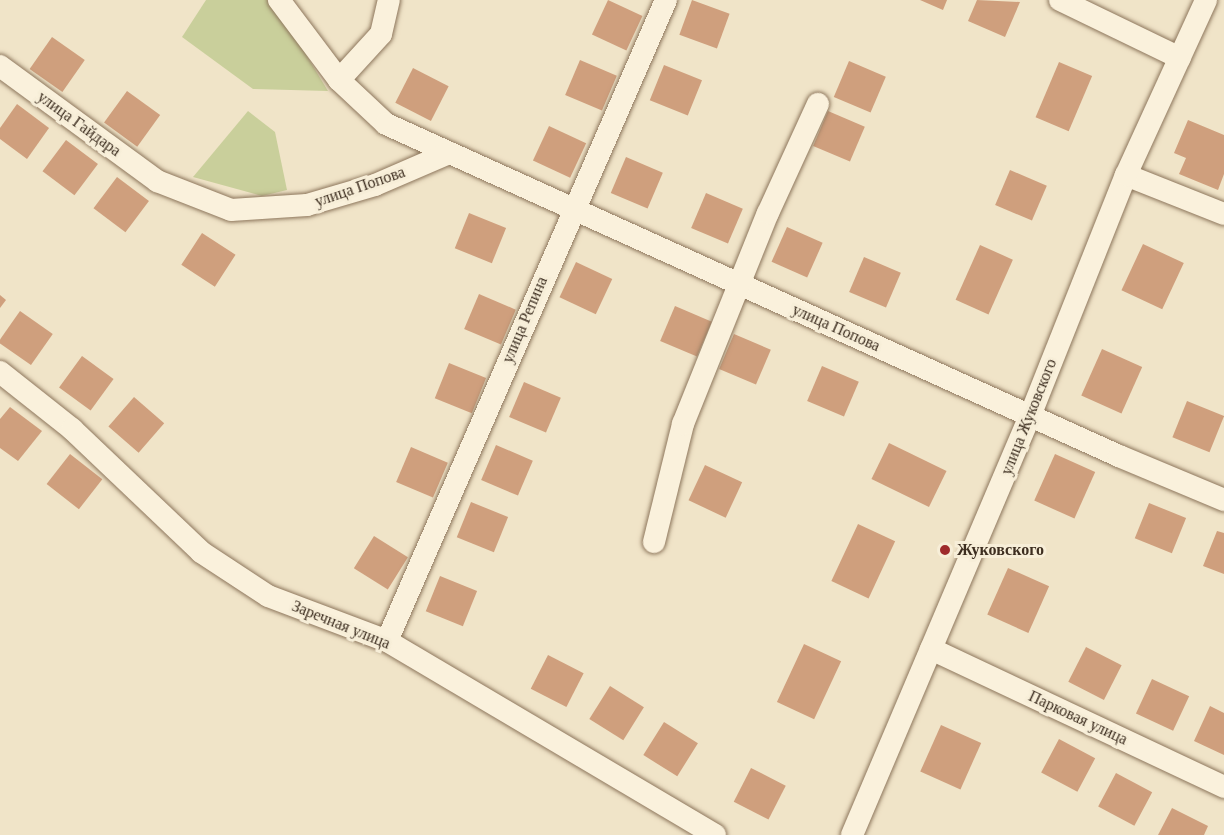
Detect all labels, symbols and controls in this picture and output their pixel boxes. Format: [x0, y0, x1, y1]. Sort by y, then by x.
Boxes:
street label: улица Гайдара [34, 87, 124, 161]
street label: улица Попова [312, 163, 408, 211]
street label: улица Репина [498, 274, 552, 366]
street label: улица Попова [789, 300, 883, 356]
street label: улица Жуковского [997, 356, 1061, 478]
place label: Жуковского [957, 540, 1044, 560]
marker: Жуковского [938, 543, 952, 557]
street label: Заречная улица [289, 597, 393, 653]
street label: Парковая улица [1025, 687, 1131, 749]

